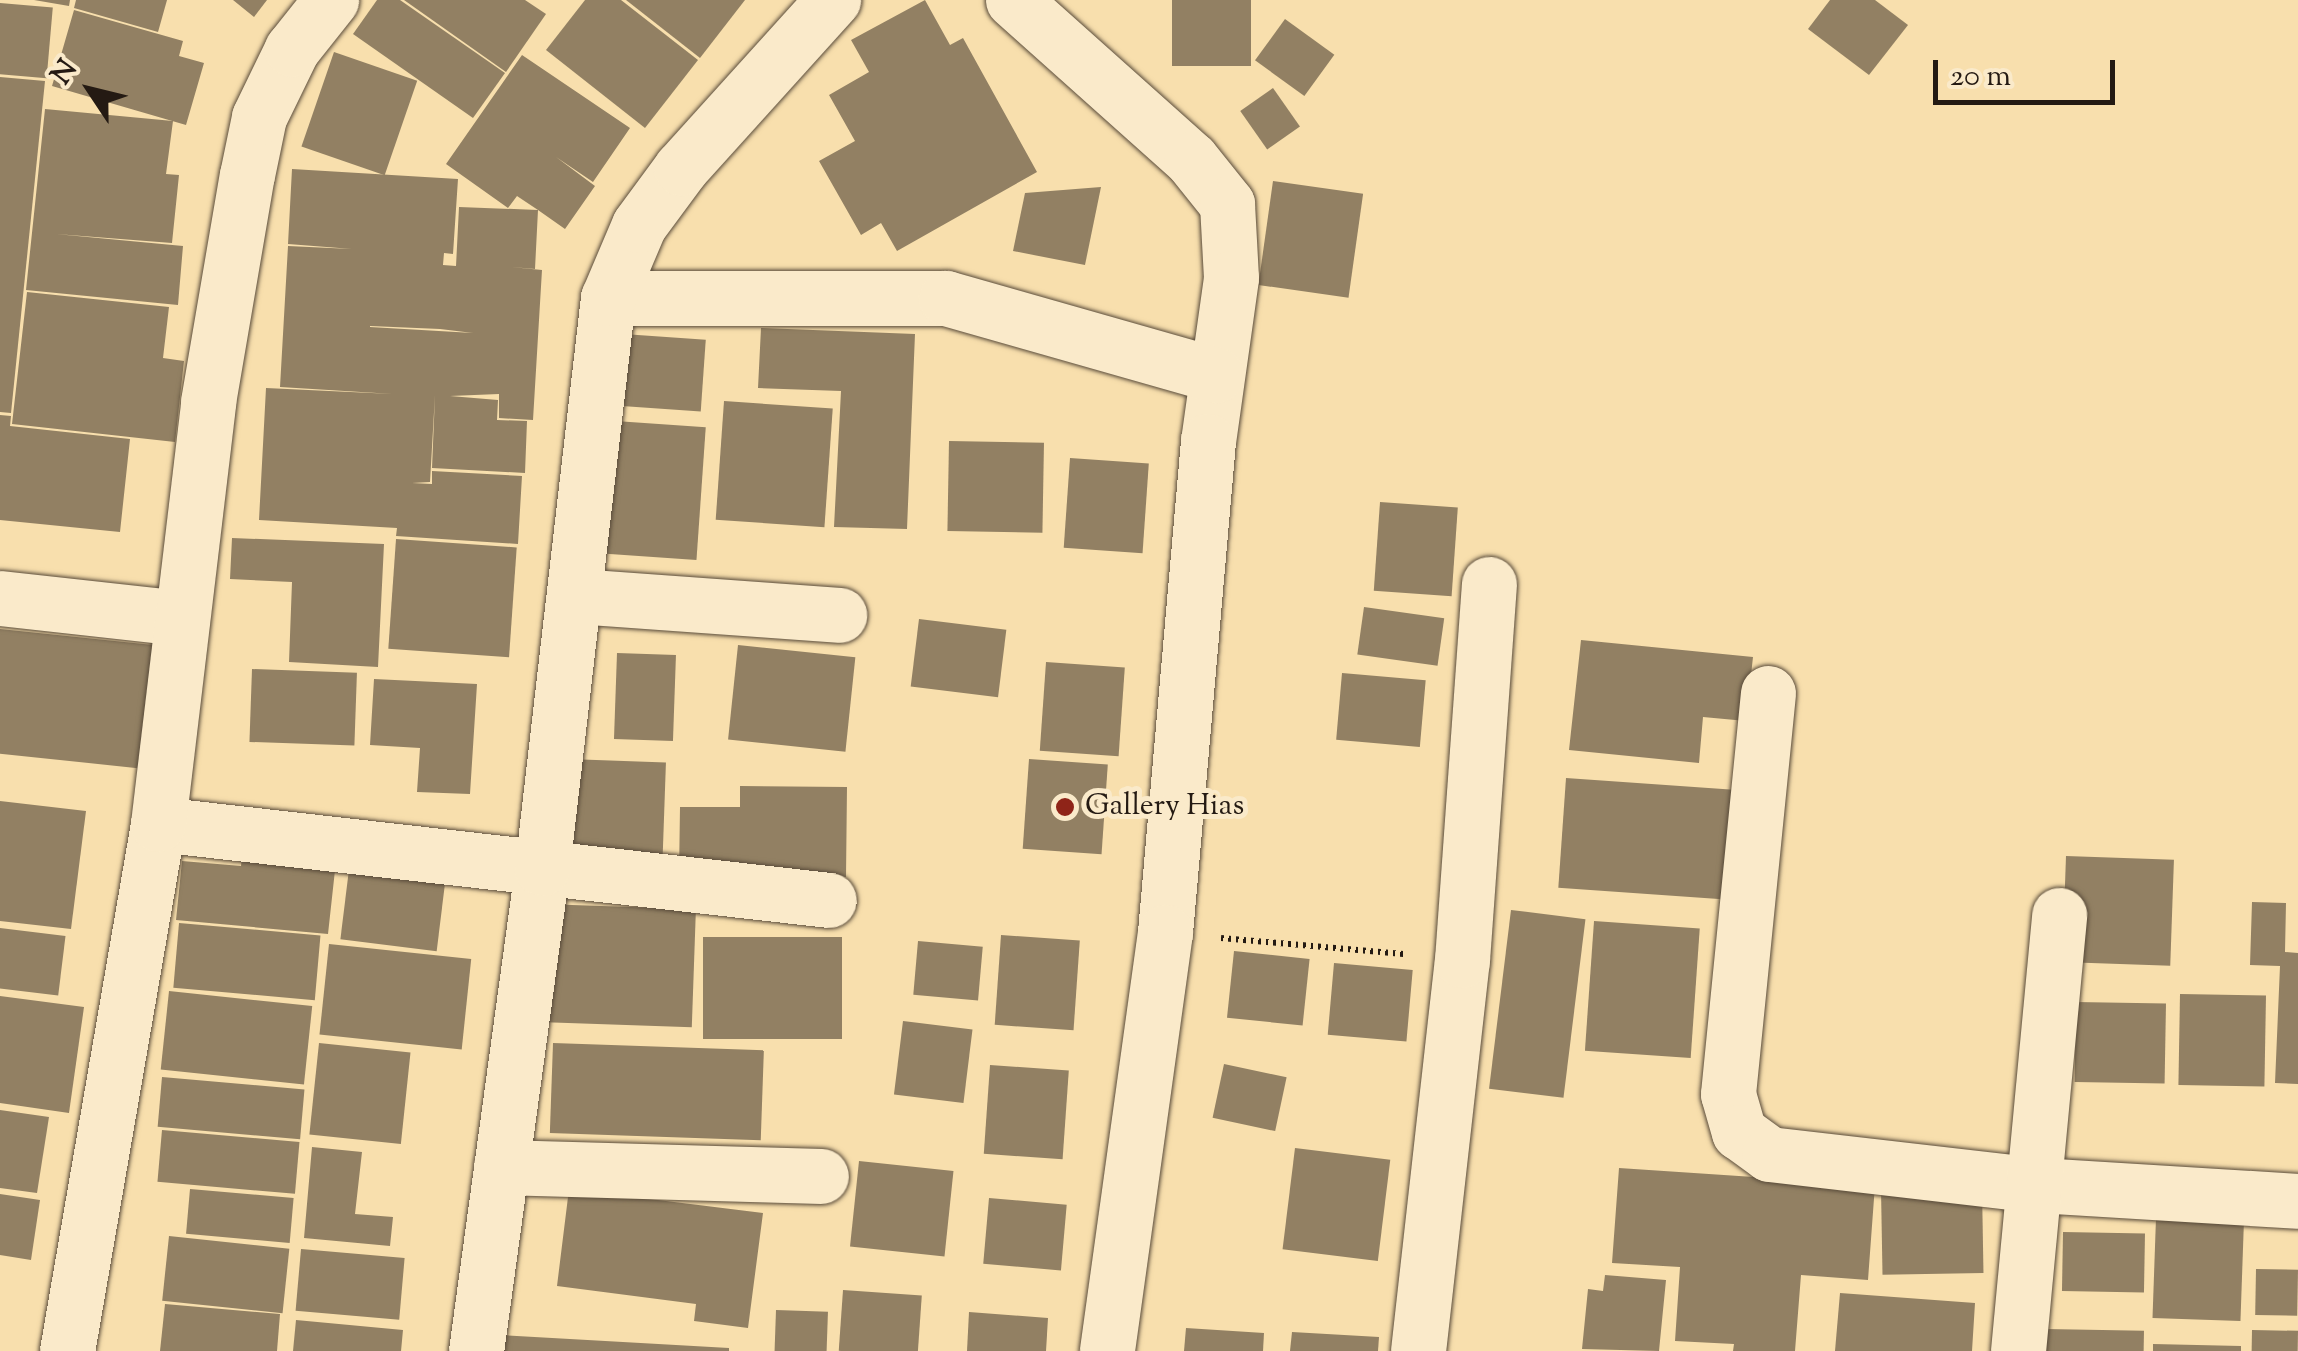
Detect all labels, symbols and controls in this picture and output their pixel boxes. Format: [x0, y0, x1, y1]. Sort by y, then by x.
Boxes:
north arrow [40, 40, 140, 140]
scale bar [1938, 40, 2120, 102]
text: N [43, 52, 88, 93]
text: 20 m [1950, 56, 2011, 99]
place label: Gallery Hias [1085, 789, 1244, 825]
marker: Gallery Hias [1054, 796, 1076, 818]

